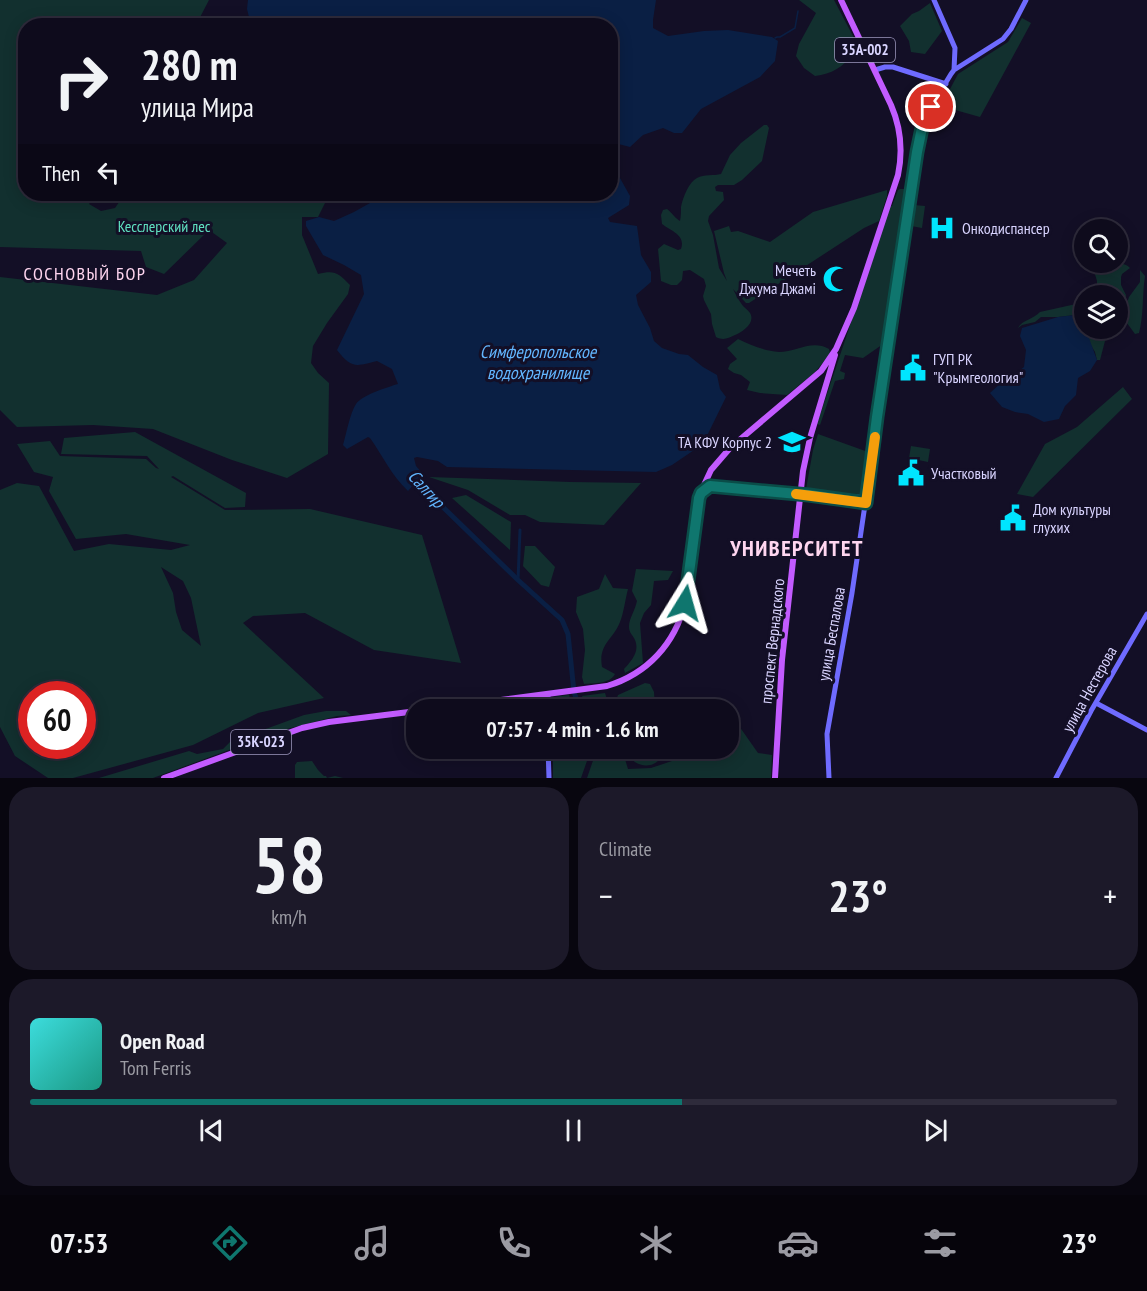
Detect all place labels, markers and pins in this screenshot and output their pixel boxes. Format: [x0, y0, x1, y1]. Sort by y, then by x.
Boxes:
pin [905, 81, 956, 132]
hospital icon: Онкодиспансер [927, 213, 957, 243]
place label: Онкодиспансер [962, 218, 1050, 238]
place label: Мечеть Джума Джамі [739, 260, 816, 298]
mosque icon: Мечеть Джума Джамі [821, 264, 851, 294]
place label: ГУП РК "Крымгеология" [933, 349, 1023, 387]
public building icon: ГУП РК "Крымгеология" [898, 353, 928, 383]
school or university icon: ТА КФУ Корпус 2 [777, 427, 807, 457]
place label: ТА КФУ Корпус 2 [678, 432, 772, 452]
public building icon: Участковый [896, 458, 926, 488]
place label: Участковый [931, 463, 997, 483]
place label: Дом культуры глухих [1033, 499, 1111, 537]
public building icon: Дом культуры глухих [998, 503, 1028, 533]

